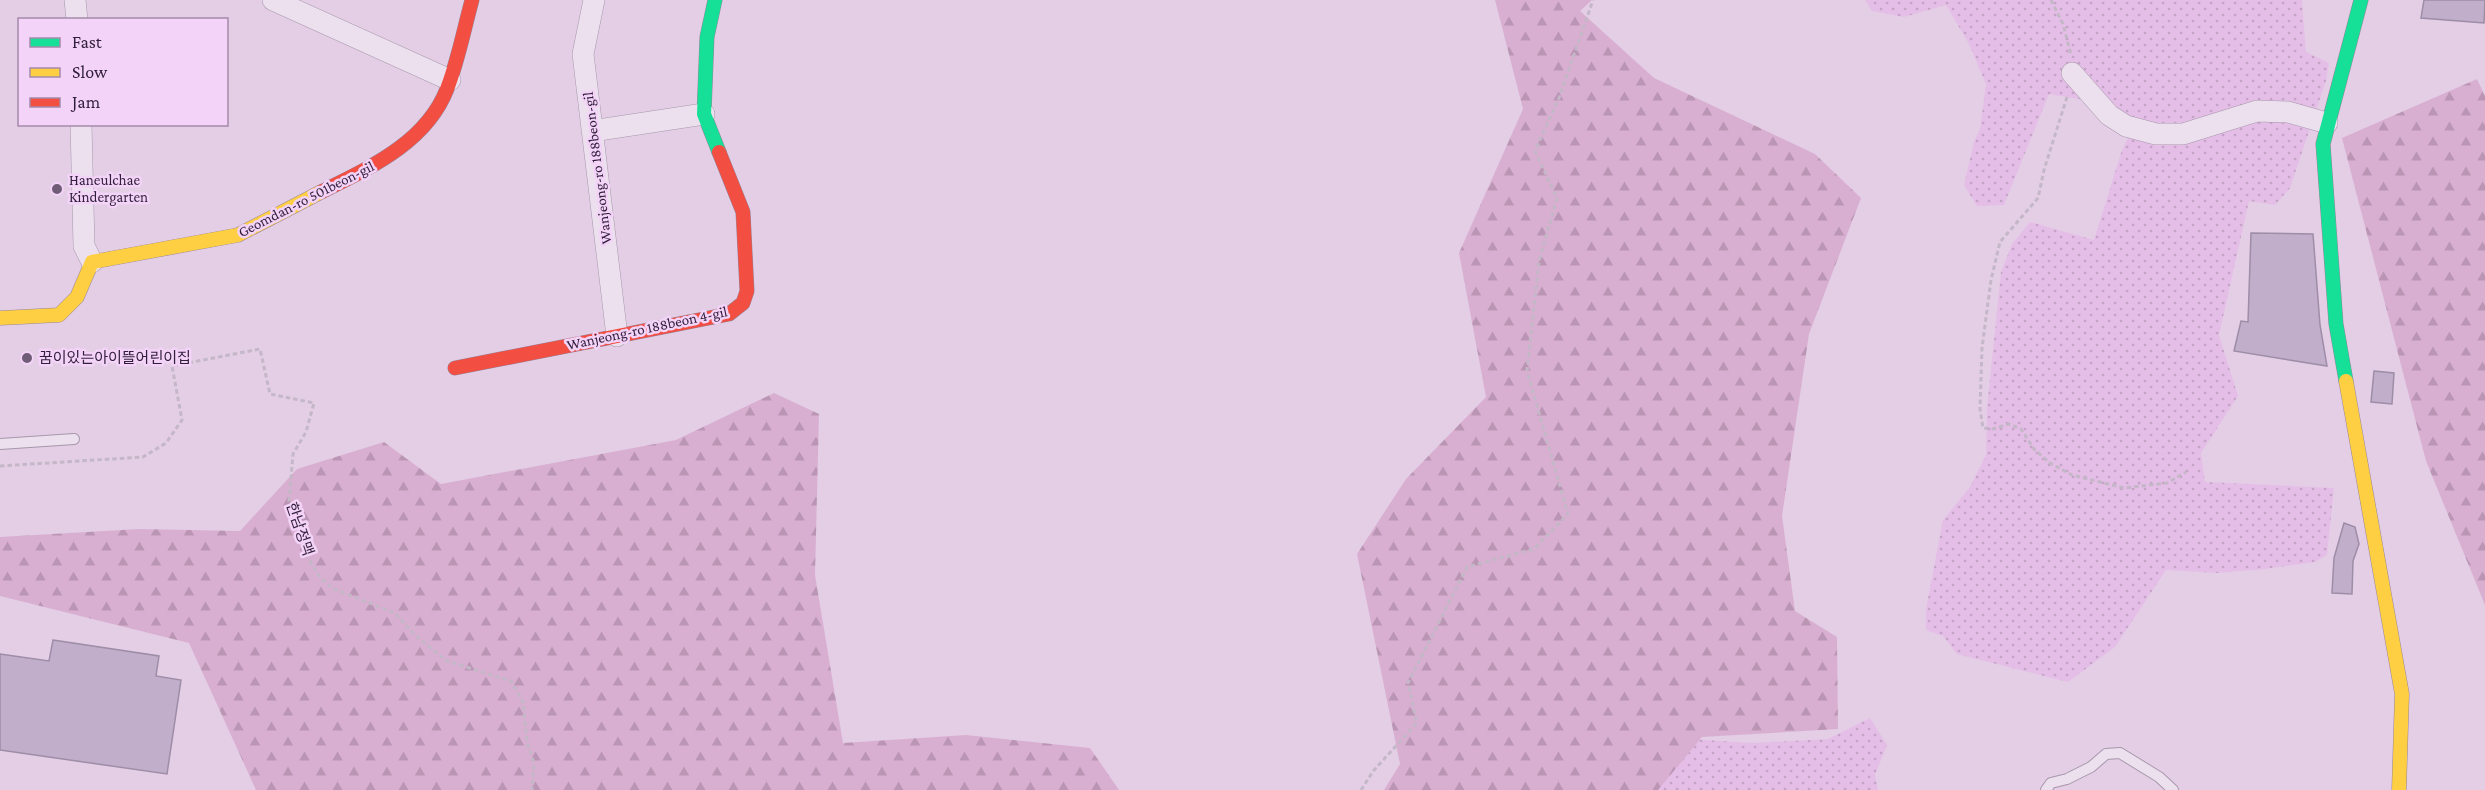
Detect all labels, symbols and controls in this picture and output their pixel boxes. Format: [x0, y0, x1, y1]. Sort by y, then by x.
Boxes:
legend [18, 18, 228, 126]
text: Fast [72, 32, 103, 52]
text: Slow [72, 62, 108, 82]
street label: Wanjeong-ro 188beon-gil [580, 91, 615, 245]
text: Jam [70, 92, 101, 112]
street label: Geomdan-ro 501beon-gil [235, 158, 377, 241]
place label: Haneulchae Kindergarten [69, 172, 148, 206]
marker: Haneulchae Kindergarten [50, 182, 64, 196]
street label: Wanjeong-ro 188beon 4-gil [565, 303, 729, 354]
place label: 꿈이있는아이뜰어린이집 [39, 350, 191, 366]
marker: 꿈이있는아이뜰어린이집 [20, 351, 34, 365]
street label: 한남정맥 [283, 500, 317, 558]

